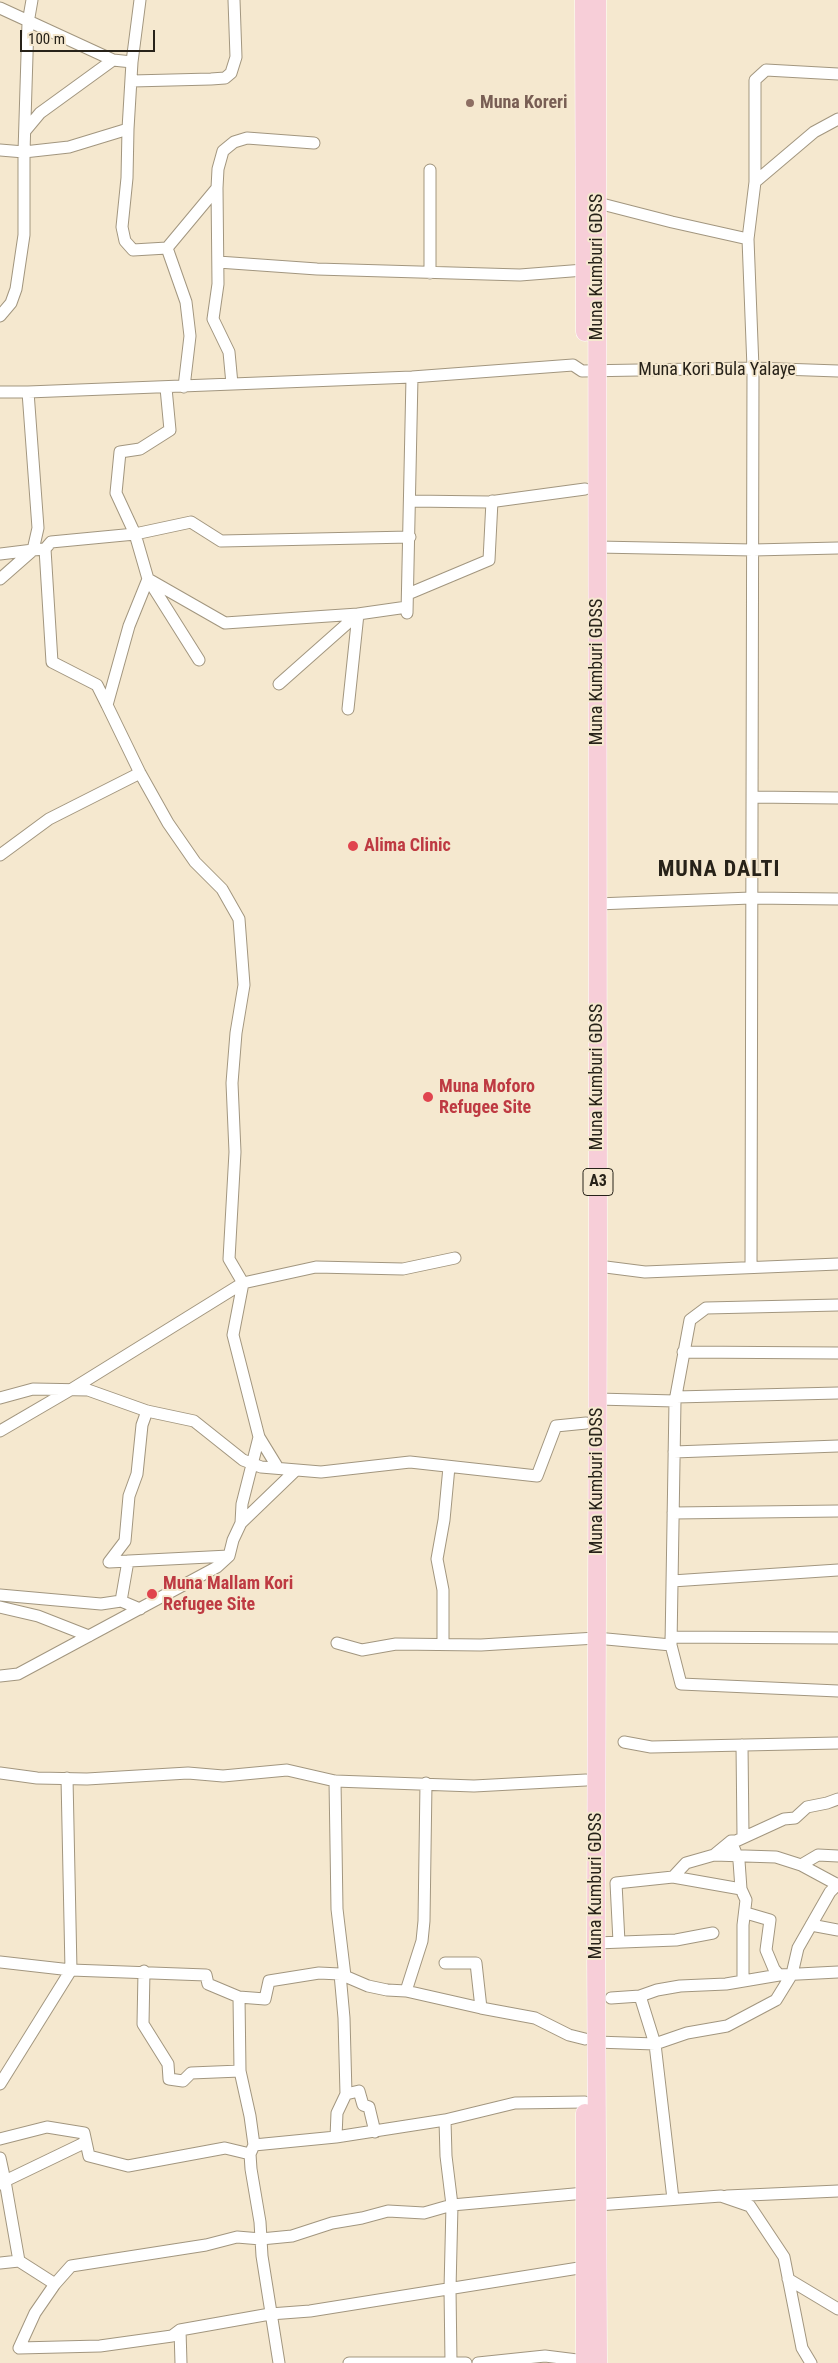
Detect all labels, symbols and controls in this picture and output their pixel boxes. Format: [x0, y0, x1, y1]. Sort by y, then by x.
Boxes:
scale bar [22, 20, 158, 52]
text: 100 m [28, 30, 65, 48]
place label: Muna Koreri [480, 92, 568, 114]
marker: Muna Koreri [464, 97, 476, 109]
street label: Muna Kumburi GDSS [586, 194, 608, 340]
street label: Muna Kori Bula Yalaye [638, 359, 796, 381]
street label: Muna Kumburi GDSS [586, 599, 608, 745]
place label: Alima Clinic [364, 835, 451, 857]
marker: Alima Clinic [346, 839, 360, 853]
district label: MUNA DALTI [656, 857, 782, 883]
street label: Muna Kumburi GDSS [586, 1004, 608, 1150]
place label: Muna Moforo Refugee Site [439, 1076, 535, 1118]
marker: Muna Moforo Refugee Site [421, 1090, 435, 1104]
road number: A3 [583, 1168, 613, 1196]
street label: Muna Kumburi GDSS [586, 1408, 608, 1554]
place label: Muna Mallam Kori Refugee Site [163, 1573, 293, 1616]
marker: Muna Mallam Kori Refugee Site [145, 1587, 159, 1601]
street label: Muna Kumburi GDSS [585, 1813, 607, 1959]

